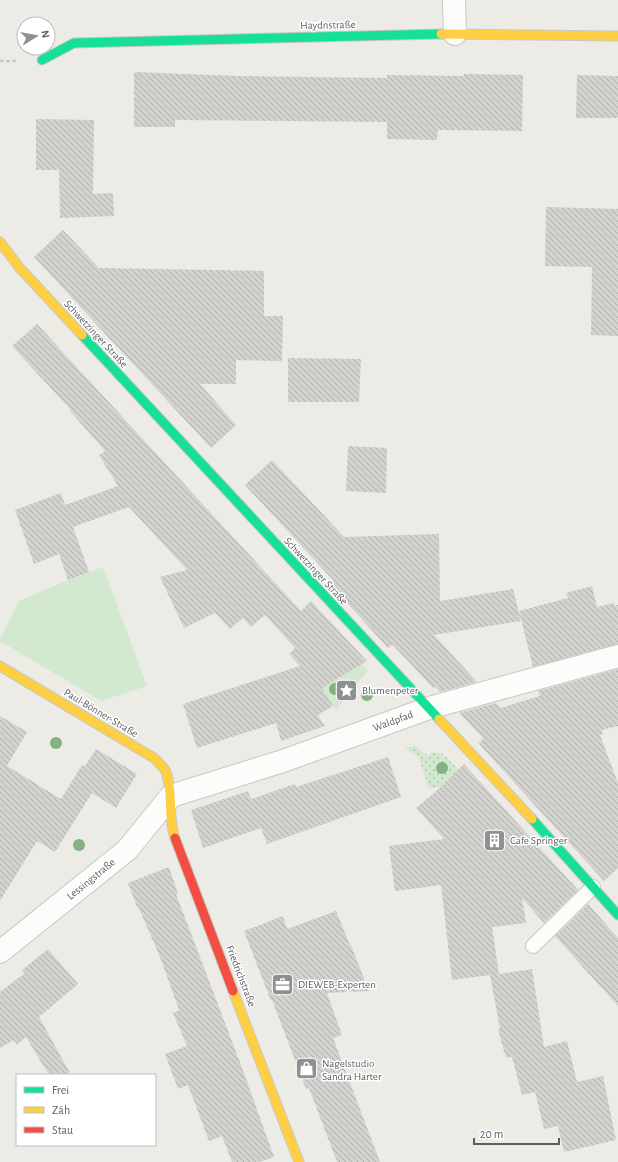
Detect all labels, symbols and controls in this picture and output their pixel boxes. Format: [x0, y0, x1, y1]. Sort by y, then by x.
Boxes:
north arrow [16, 16, 56, 56]
street label: Haydnstraße [300, 19, 356, 31]
text: N [39, 29, 51, 39]
street label: Schwetzinger Straße [62, 298, 130, 370]
street label: Schwetzinger Straße [282, 535, 350, 607]
place icon: Blumenpeter [334, 677, 360, 703]
place label: Blumenpeter [362, 685, 419, 696]
street label: Paul-Bönner-Straße [62, 687, 140, 739]
street label: Waldpfad [371, 709, 415, 733]
building icon: Cafe Springer [481, 827, 507, 853]
place label: Cafe Springer [510, 835, 568, 846]
street label: Lessingstraße [65, 856, 117, 902]
street label: Friedrichstraße [224, 944, 258, 1008]
office icon: DIEWEB-Experten [269, 971, 295, 997]
place label: DIEWEB-Experten [298, 979, 376, 990]
shop icon: Nagelstudio Sandra Harter [294, 1056, 320, 1082]
place label: Nagelstudio Sandra Harter [322, 1058, 382, 1082]
legend [16, 1074, 156, 1146]
text: Frei [52, 1084, 69, 1096]
text: Zäh [52, 1104, 70, 1116]
scale bar [474, 1120, 559, 1146]
text: Stau [52, 1124, 73, 1136]
text: 20 m [480, 1128, 503, 1140]

